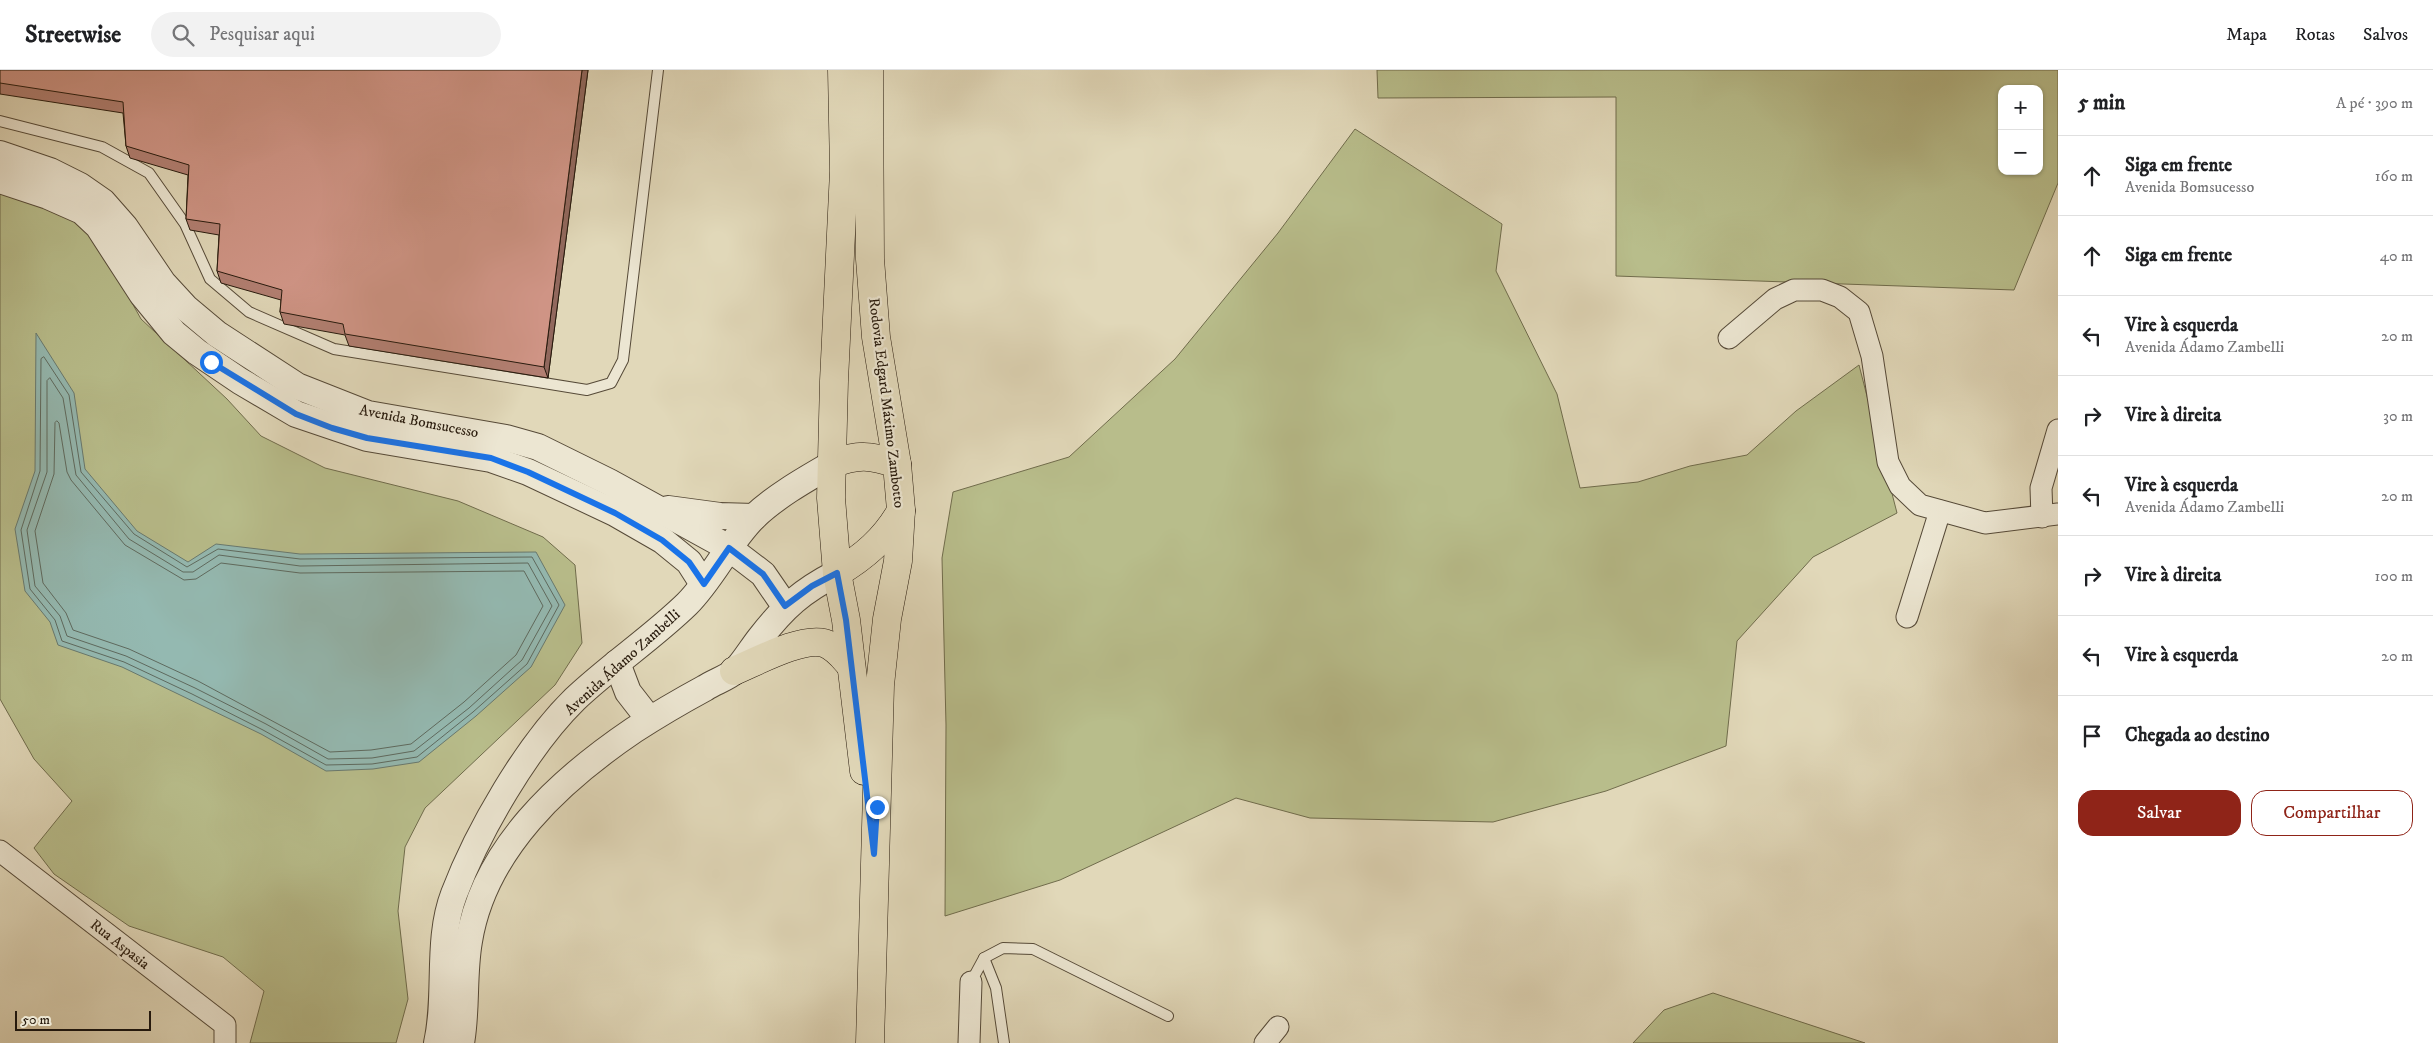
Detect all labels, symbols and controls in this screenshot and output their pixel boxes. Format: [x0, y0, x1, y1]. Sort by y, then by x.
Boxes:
search box [151, 12, 501, 57]
text: Streetwise [25, 20, 121, 50]
icon: search [169, 21, 197, 49]
text: Pesquisar aqui [209, 23, 315, 46]
text: Mapa [2226, 24, 2267, 46]
text: Rotas [2295, 24, 2335, 46]
text: Salvos [2363, 24, 2408, 46]
map controls [1998, 85, 2043, 175]
button: + [1998, 85, 2043, 130]
text: 5 min [2078, 90, 2125, 116]
text: A pé · 390 m [2336, 93, 2413, 113]
button: − [1998, 130, 2043, 175]
text: Siga em frente [2125, 154, 2232, 177]
icon: ahead [2078, 162, 2106, 190]
text: 160 m [2375, 166, 2413, 186]
text: Avenida Bomsucesso [2125, 177, 2254, 197]
icon: ahead [2078, 242, 2106, 270]
text: Siga em frente [2125, 244, 2232, 267]
text: 40 m [2380, 246, 2413, 266]
street label: Rodovia Edgard Máximo Zambotto [864, 297, 909, 509]
text: Vire à esquerda [2125, 314, 2238, 337]
icon: left [2078, 322, 2106, 350]
text: 20 m [2381, 326, 2413, 346]
text: Avenida Ádamo Zambelli [2125, 337, 2284, 357]
route start [200, 351, 223, 374]
street label: Avenida Bomsucesso [358, 401, 480, 442]
icon: right [2078, 402, 2106, 430]
text: Vire à direita [2125, 404, 2221, 427]
text: 30 m [2383, 406, 2413, 426]
text: Vire à esquerda [2125, 474, 2238, 497]
icon: left [2078, 482, 2106, 510]
text: 20 m [2381, 486, 2413, 506]
text: Avenida Ádamo Zambelli [2125, 497, 2284, 517]
icon: right [2078, 562, 2106, 590]
text: Vire à direita [2125, 564, 2221, 587]
text: 100 m [2375, 566, 2413, 586]
street label: Avenida Ádamo Zambelli [560, 605, 684, 719]
icon: left [2078, 642, 2106, 670]
text: Vire à esquerda [2125, 644, 2238, 667]
text: 20 m [2381, 646, 2413, 666]
icon: arrive [2078, 722, 2106, 750]
text: Chegada ao destino [2125, 724, 2270, 747]
button: Salvar [2078, 790, 2241, 836]
button: Compartilhar [2251, 790, 2413, 836]
route end [866, 796, 889, 819]
street label: Rua Aspasia [86, 915, 154, 974]
scale bar [15, 1008, 151, 1031]
text: 50 m [22, 1011, 50, 1029]

